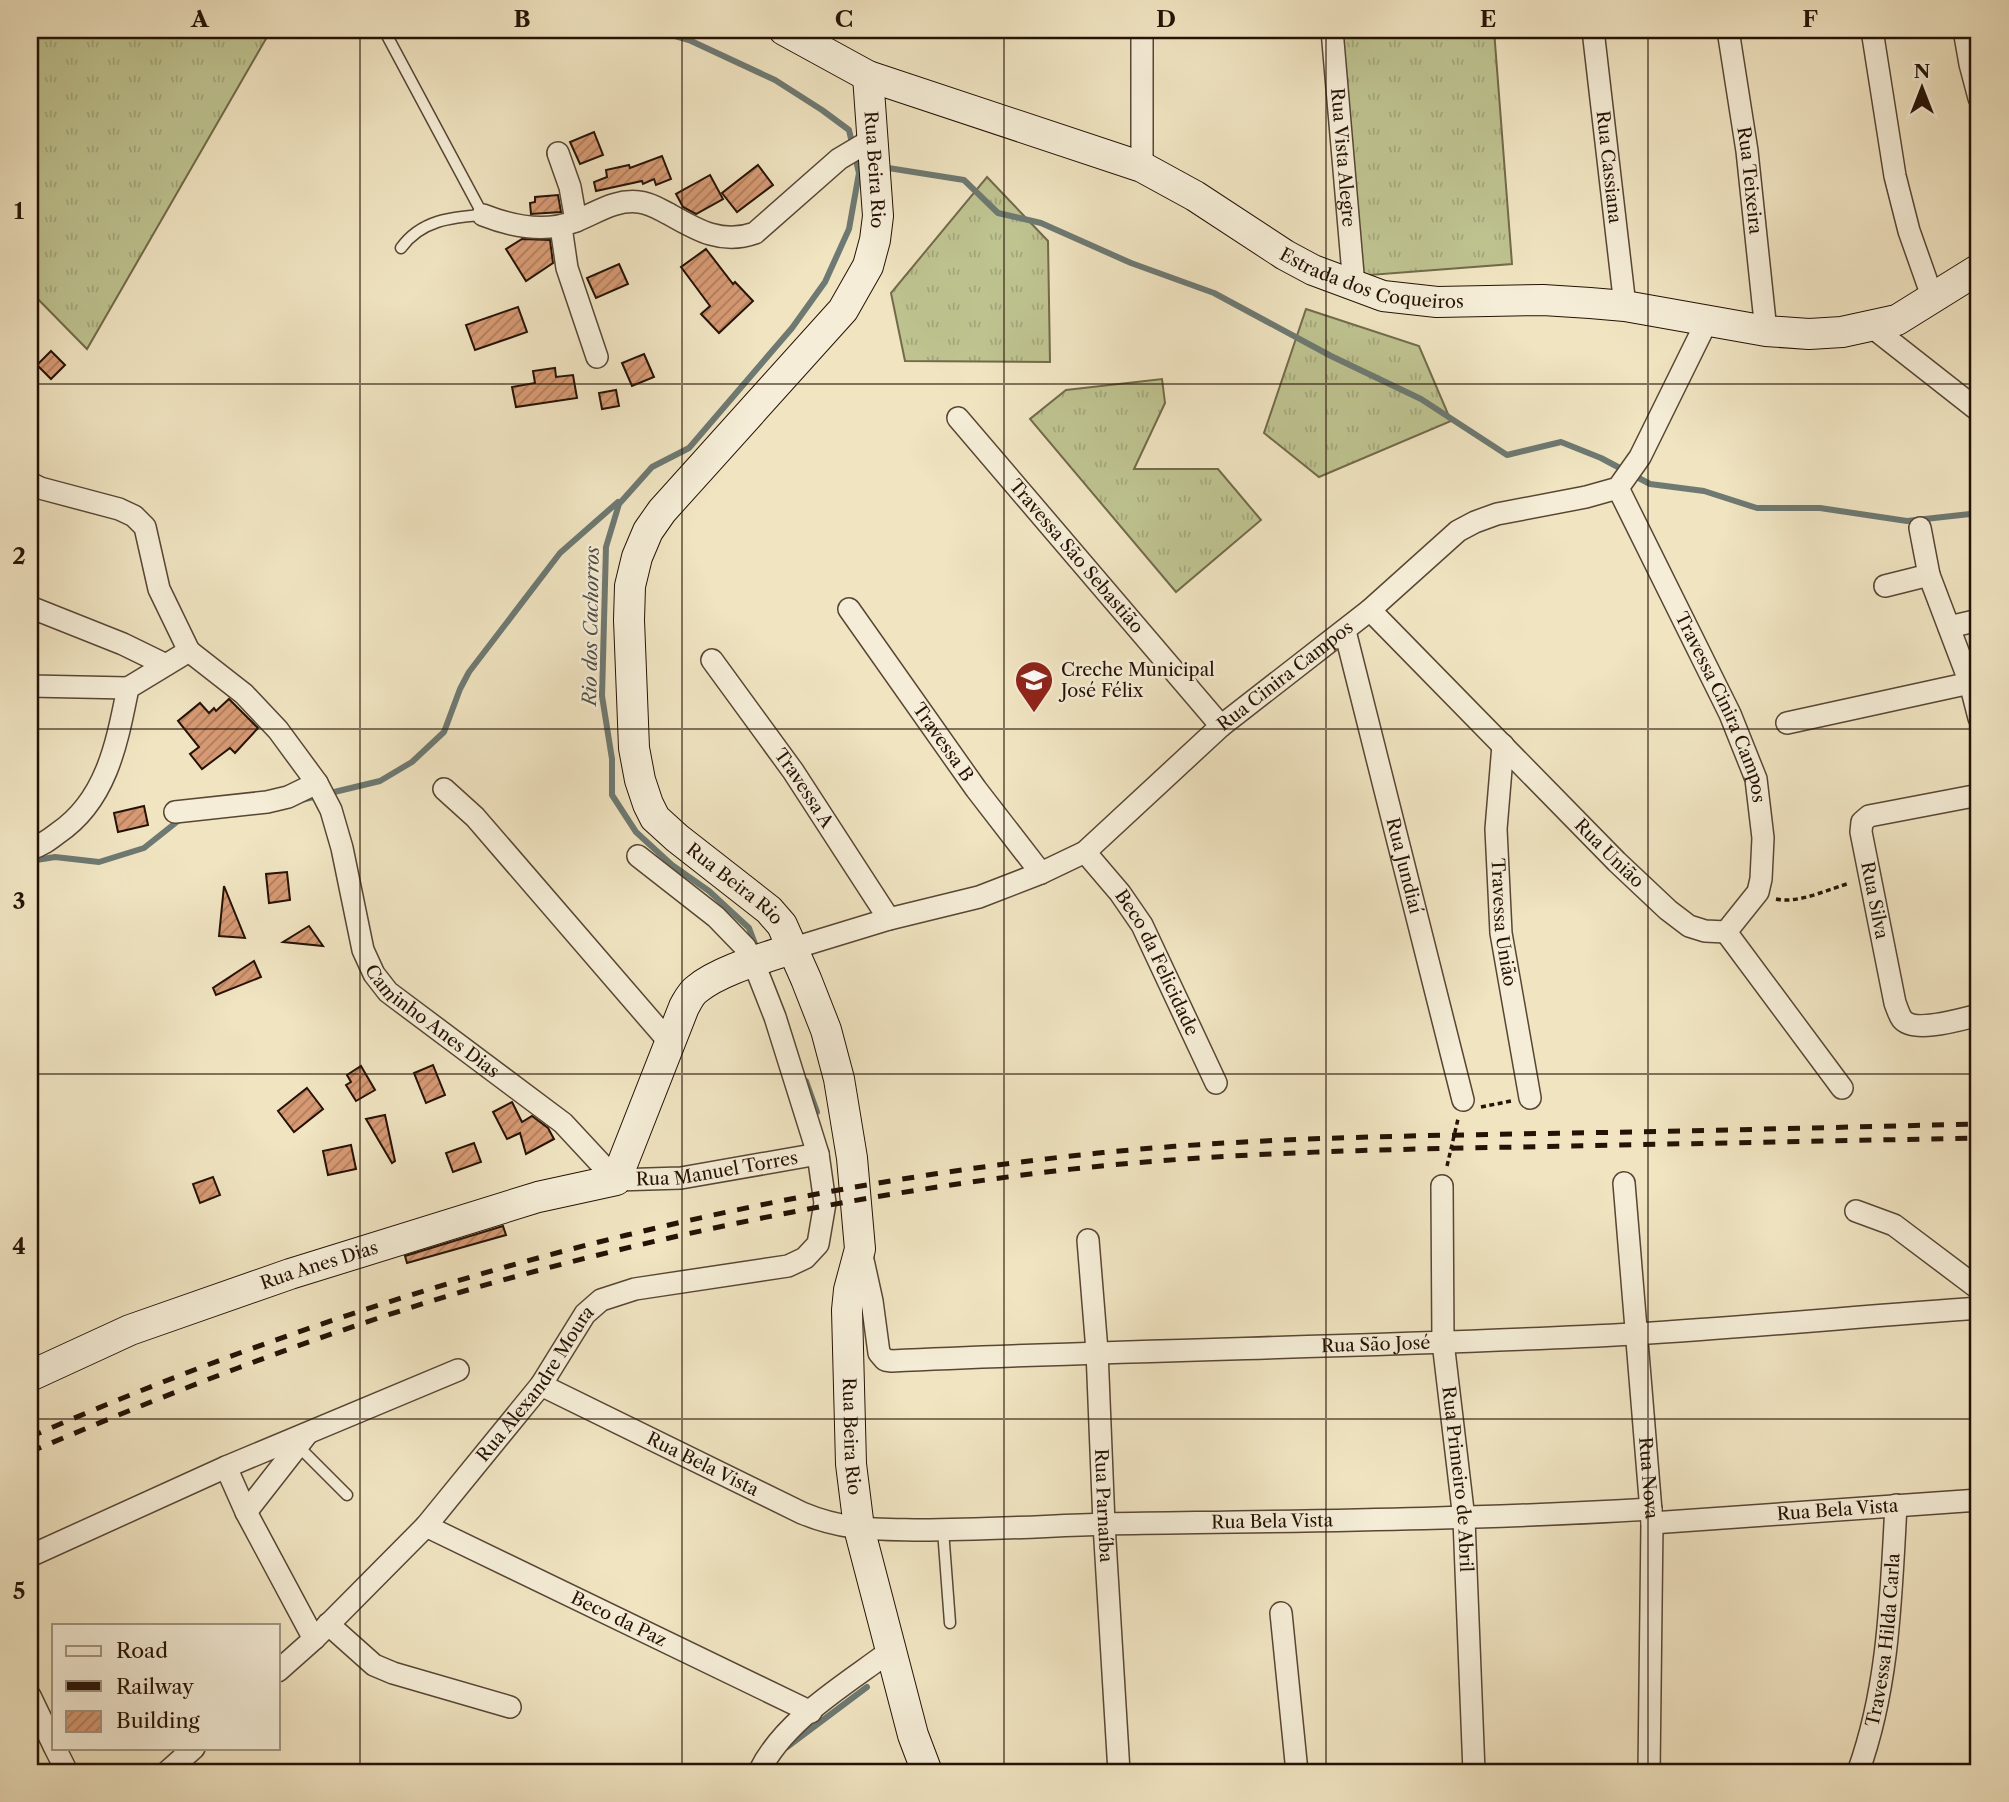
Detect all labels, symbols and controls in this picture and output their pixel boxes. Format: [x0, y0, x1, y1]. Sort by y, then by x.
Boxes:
text: A [190, 5, 210, 33]
text: B [513, 5, 531, 33]
text: C [835, 5, 853, 33]
text: D [1156, 5, 1176, 33]
text: E [1480, 5, 1496, 33]
text: F [1802, 5, 1818, 33]
north arrow [1886, 52, 1956, 122]
text: N [1914, 60, 1930, 83]
street label: Rua Vista Alegre [1326, 87, 1360, 228]
street label: Rua Beira Rio [860, 110, 889, 230]
street label: Rua Cassiana [1591, 110, 1626, 225]
street label: Rua Teixeira [1732, 125, 1767, 236]
text: 1 [14, 197, 25, 225]
street label: Estrada dos Coqueiros [1276, 243, 1464, 313]
street label: Travessa São Sebastião [1004, 475, 1148, 638]
text: 2 [12, 542, 26, 570]
water label: Rio dos Cachorros [578, 545, 604, 708]
street label: Travessa Cinira Campos [1670, 609, 1770, 804]
street label: Rua Cinira Campos [1213, 616, 1358, 736]
school or university icon: Creche Municipal José Félix [1013, 659, 1055, 714]
place label: Creche Municipal José Félix [1058, 659, 1215, 702]
street label: Travessa B [908, 699, 978, 786]
street label: Travessa A [770, 745, 838, 833]
street label: Rua União [1570, 814, 1648, 892]
street label: Rua Jundiaí [1381, 815, 1427, 917]
street label: Rua Beira Rio [682, 838, 788, 929]
street label: Travessa União [1486, 858, 1521, 988]
street label: Rua Silva [1856, 860, 1893, 942]
street label: Beco da Felicidade [1110, 885, 1203, 1039]
text: 3 [13, 887, 26, 915]
street label: Caminho Anes Dias [360, 961, 504, 1082]
street label: Rua Manuel Torres [635, 1147, 800, 1190]
text: 4 [12, 1232, 26, 1260]
street label: Rua Anes Dias [257, 1236, 381, 1295]
street label: Rua Alexandre Moura [472, 1300, 598, 1466]
street label: Rua São José [1321, 1332, 1431, 1357]
street label: Rua Beira Rio [838, 1377, 866, 1496]
street label: Rua Primeiro de Abril [1437, 1385, 1477, 1572]
street label: Rua Bela Vista [643, 1428, 763, 1501]
street label: Rua Nova [1634, 1436, 1663, 1520]
street label: Rua Parnaíba [1090, 1448, 1117, 1563]
street label: Rua Bela Vista [1776, 1495, 1900, 1525]
street label: Rua Bela Vista [1211, 1509, 1334, 1533]
street label: Travessa Hilda Carla [1861, 1552, 1904, 1729]
text: 5 [13, 1577, 25, 1605]
street label: Beco da Paz [567, 1587, 670, 1652]
legend [52, 1624, 280, 1750]
text: Road [116, 1638, 168, 1663]
text: Railway [116, 1674, 194, 1699]
text: Building [116, 1708, 201, 1733]

